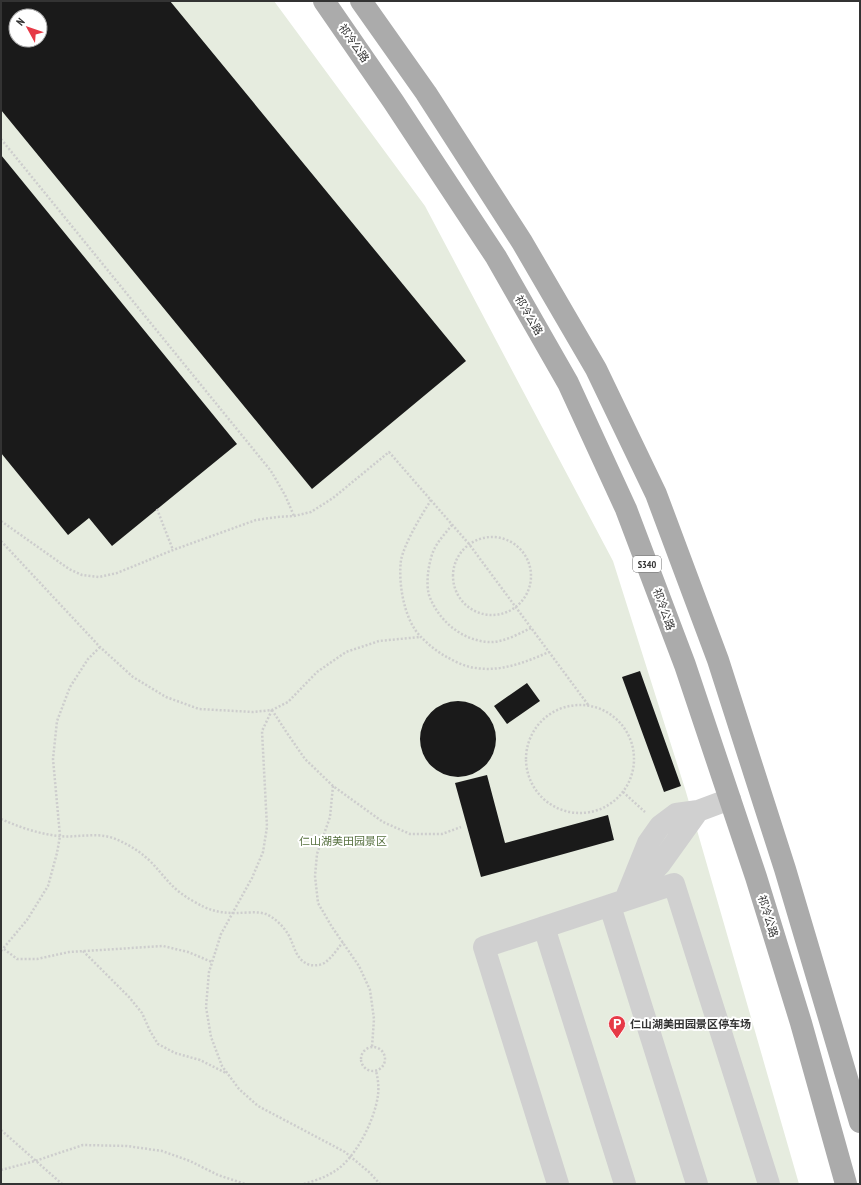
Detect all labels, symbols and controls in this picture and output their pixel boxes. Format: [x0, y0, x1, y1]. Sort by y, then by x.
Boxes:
north arrow [8, 8, 48, 48]
text: N [13, 15, 28, 28]
street label: 祁冷公路 [336, 21, 372, 65]
street label: 祁冷公路 [512, 292, 546, 338]
road number: S340 [633, 556, 661, 572]
street label: 祁冷公路 [650, 586, 678, 632]
park label: 仁山湖美田园景区 [299, 834, 387, 848]
street label: 祁冷公路 [755, 893, 781, 939]
parking icon: 仁山湖美田园景区停车场 [607, 1014, 627, 1039]
place label: 仁山湖美田园景区停车场 [630, 1017, 751, 1031]

